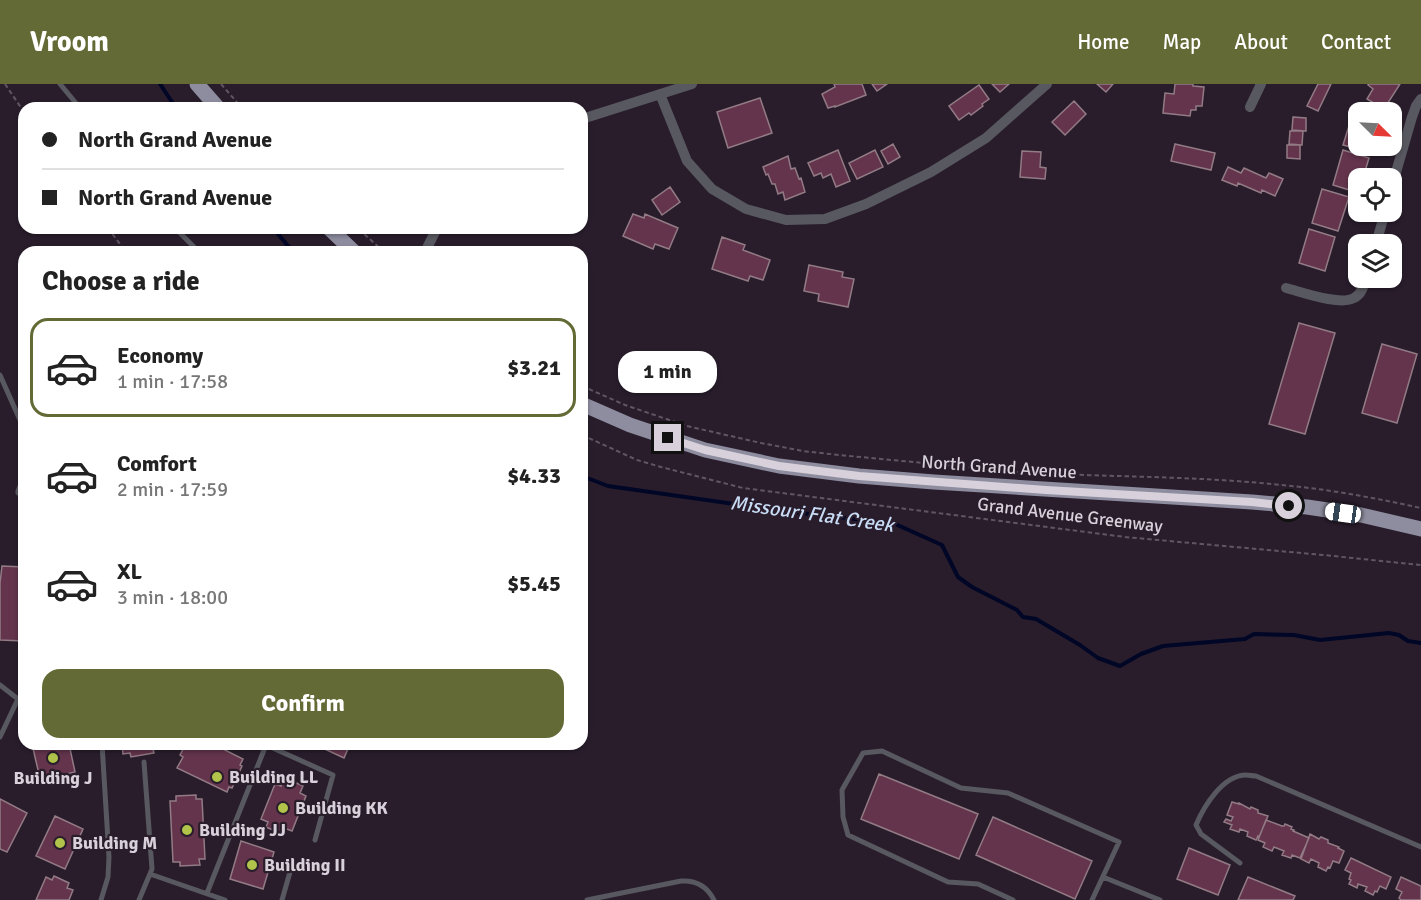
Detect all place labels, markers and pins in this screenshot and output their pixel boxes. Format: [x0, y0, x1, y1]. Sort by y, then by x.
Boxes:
marker: Building J [46, 751, 60, 765]
place label: Building LL [229, 766, 319, 788]
place label: Building J [14, 767, 92, 789]
marker: Building LL [210, 770, 224, 784]
place label: Building KK [295, 797, 388, 819]
marker: Building KK [276, 801, 290, 815]
place label: Building JJ [199, 819, 286, 841]
marker: Building JJ [180, 823, 194, 837]
place label: Building M [72, 832, 157, 854]
marker: Building M [53, 836, 67, 850]
place label: Building II [264, 854, 346, 876]
marker: Building II [245, 858, 259, 872]

